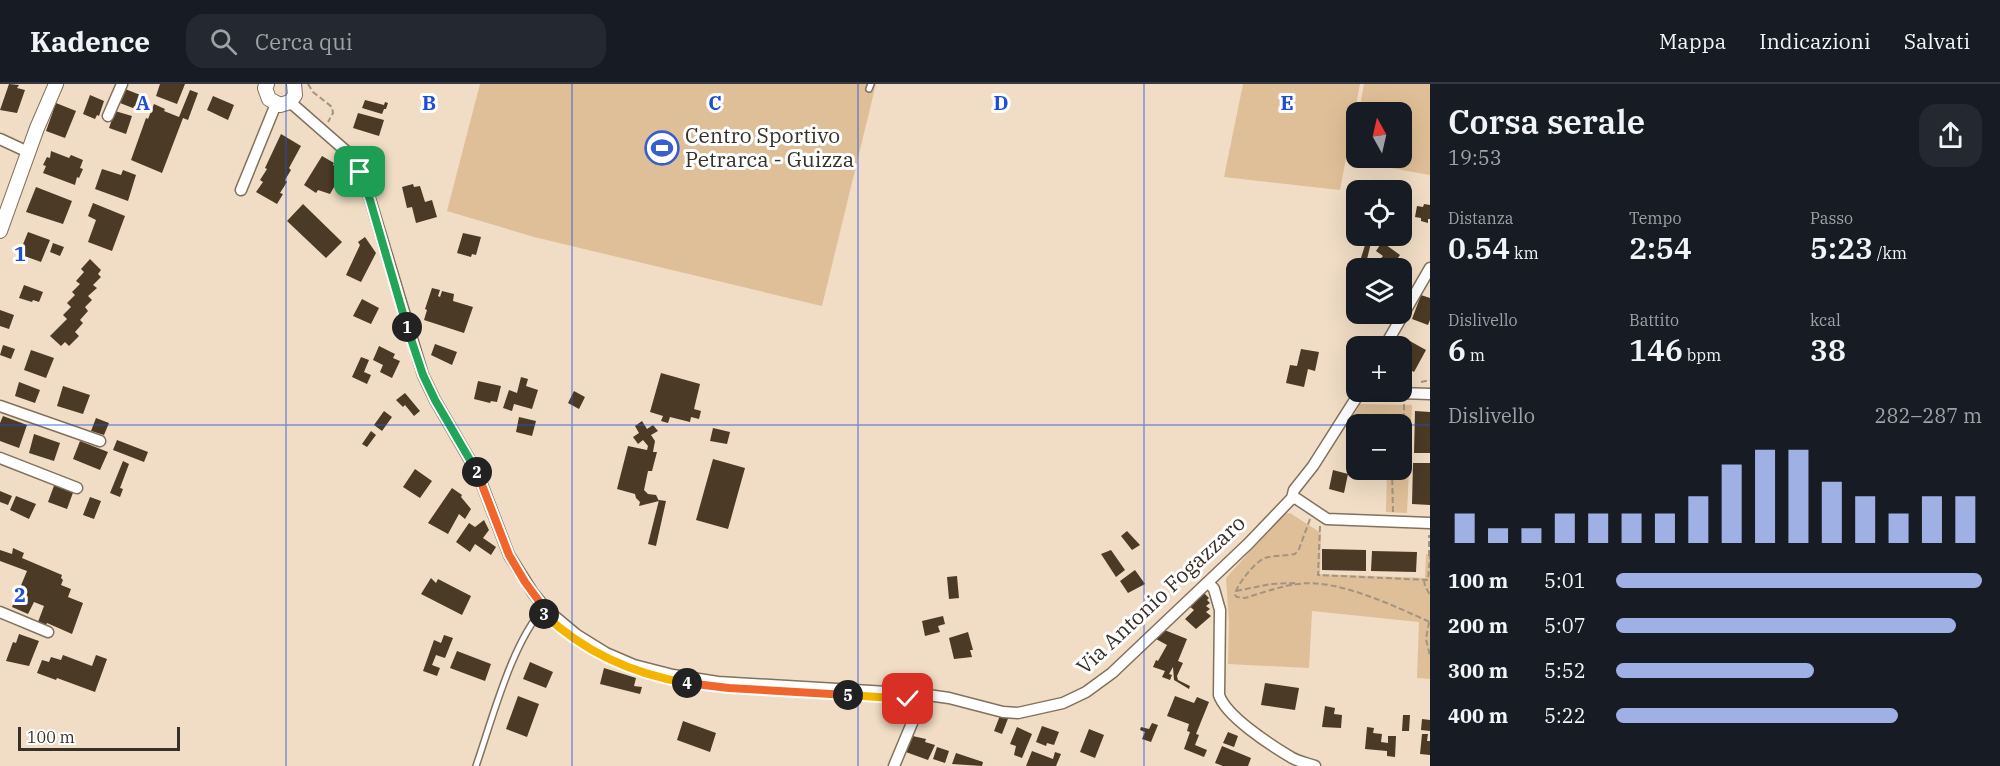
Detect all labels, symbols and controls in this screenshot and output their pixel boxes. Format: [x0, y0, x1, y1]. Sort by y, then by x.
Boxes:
search box [186, 14, 606, 68]
text: Kadence [30, 23, 150, 60]
icon: search [207, 25, 240, 58]
text: Cerca qui [255, 27, 353, 56]
text: Mappa [1659, 27, 1726, 55]
text: Indicazioni [1759, 27, 1871, 55]
text: Salvati [1904, 27, 1970, 55]
text: A [136, 89, 150, 116]
text: B [422, 89, 436, 116]
text: C [708, 89, 722, 116]
text: D [993, 89, 1009, 116]
text: E [1280, 89, 1294, 116]
text: Corsa serale [1448, 100, 1645, 143]
north arrow [1346, 102, 1412, 168]
map controls [1346, 102, 1412, 480]
button: share [1919, 104, 1982, 167]
place label: Centro Sportivo Petrarca - Guizza [685, 121, 854, 173]
sports icon: Centro Sportivo Petrarca - Guizza [644, 130, 680, 166]
text: 19:53 [1448, 144, 1502, 171]
pin [334, 146, 385, 197]
icon: arrive [343, 155, 376, 188]
button: locate [1346, 180, 1412, 246]
text: Distanza [1448, 208, 1514, 228]
text: Tempo [1629, 208, 1682, 228]
text: Passo [1810, 208, 1853, 228]
text: 0.54 [1448, 228, 1510, 267]
text: 2:54 [1629, 228, 1692, 267]
text: 5:23 [1810, 228, 1873, 267]
text: 1 [14, 240, 26, 267]
text: km [1510, 243, 1539, 263]
text: /km [1873, 243, 1907, 263]
button: layers [1346, 258, 1412, 324]
text: Dislivello [1448, 310, 1518, 330]
text: Battito [1629, 310, 1679, 330]
text: kcal [1810, 310, 1841, 330]
pin: 1 [392, 312, 422, 342]
text: 1 [402, 317, 412, 337]
text: 6 [1448, 330, 1466, 369]
text: 146 [1629, 330, 1683, 369]
text: 38 [1810, 330, 1846, 369]
button: + [1346, 336, 1412, 402]
text: m [1466, 345, 1485, 365]
text: bpm [1683, 345, 1721, 365]
text: Dislivello [1448, 402, 1535, 429]
text: 282–287 m [1875, 402, 1982, 429]
button: − [1346, 414, 1412, 480]
pin: 2 [462, 457, 492, 487]
text: 2 [472, 462, 482, 482]
street label: Via Antonio Fogazzaro [1070, 509, 1251, 680]
text: 100 m [1448, 567, 1508, 594]
text: 5:01 [1544, 567, 1586, 594]
text: 2 [14, 581, 26, 608]
pin: 3 [529, 599, 559, 629]
text: 3 [539, 604, 549, 624]
text: 200 m [1448, 612, 1508, 639]
text: 5:07 [1544, 612, 1586, 639]
text: 300 m [1448, 657, 1508, 684]
text: 5:52 [1544, 657, 1586, 684]
pin: 4 [672, 668, 702, 698]
text: 4 [682, 673, 692, 693]
pin [882, 673, 933, 724]
pin: 5 [833, 680, 863, 710]
icon: check [891, 682, 924, 715]
text: 5 [843, 685, 853, 705]
text: 400 m [1448, 702, 1508, 729]
text: 5:22 [1544, 702, 1586, 729]
scale bar [18, 724, 180, 752]
text: 100 m [27, 727, 75, 747]

